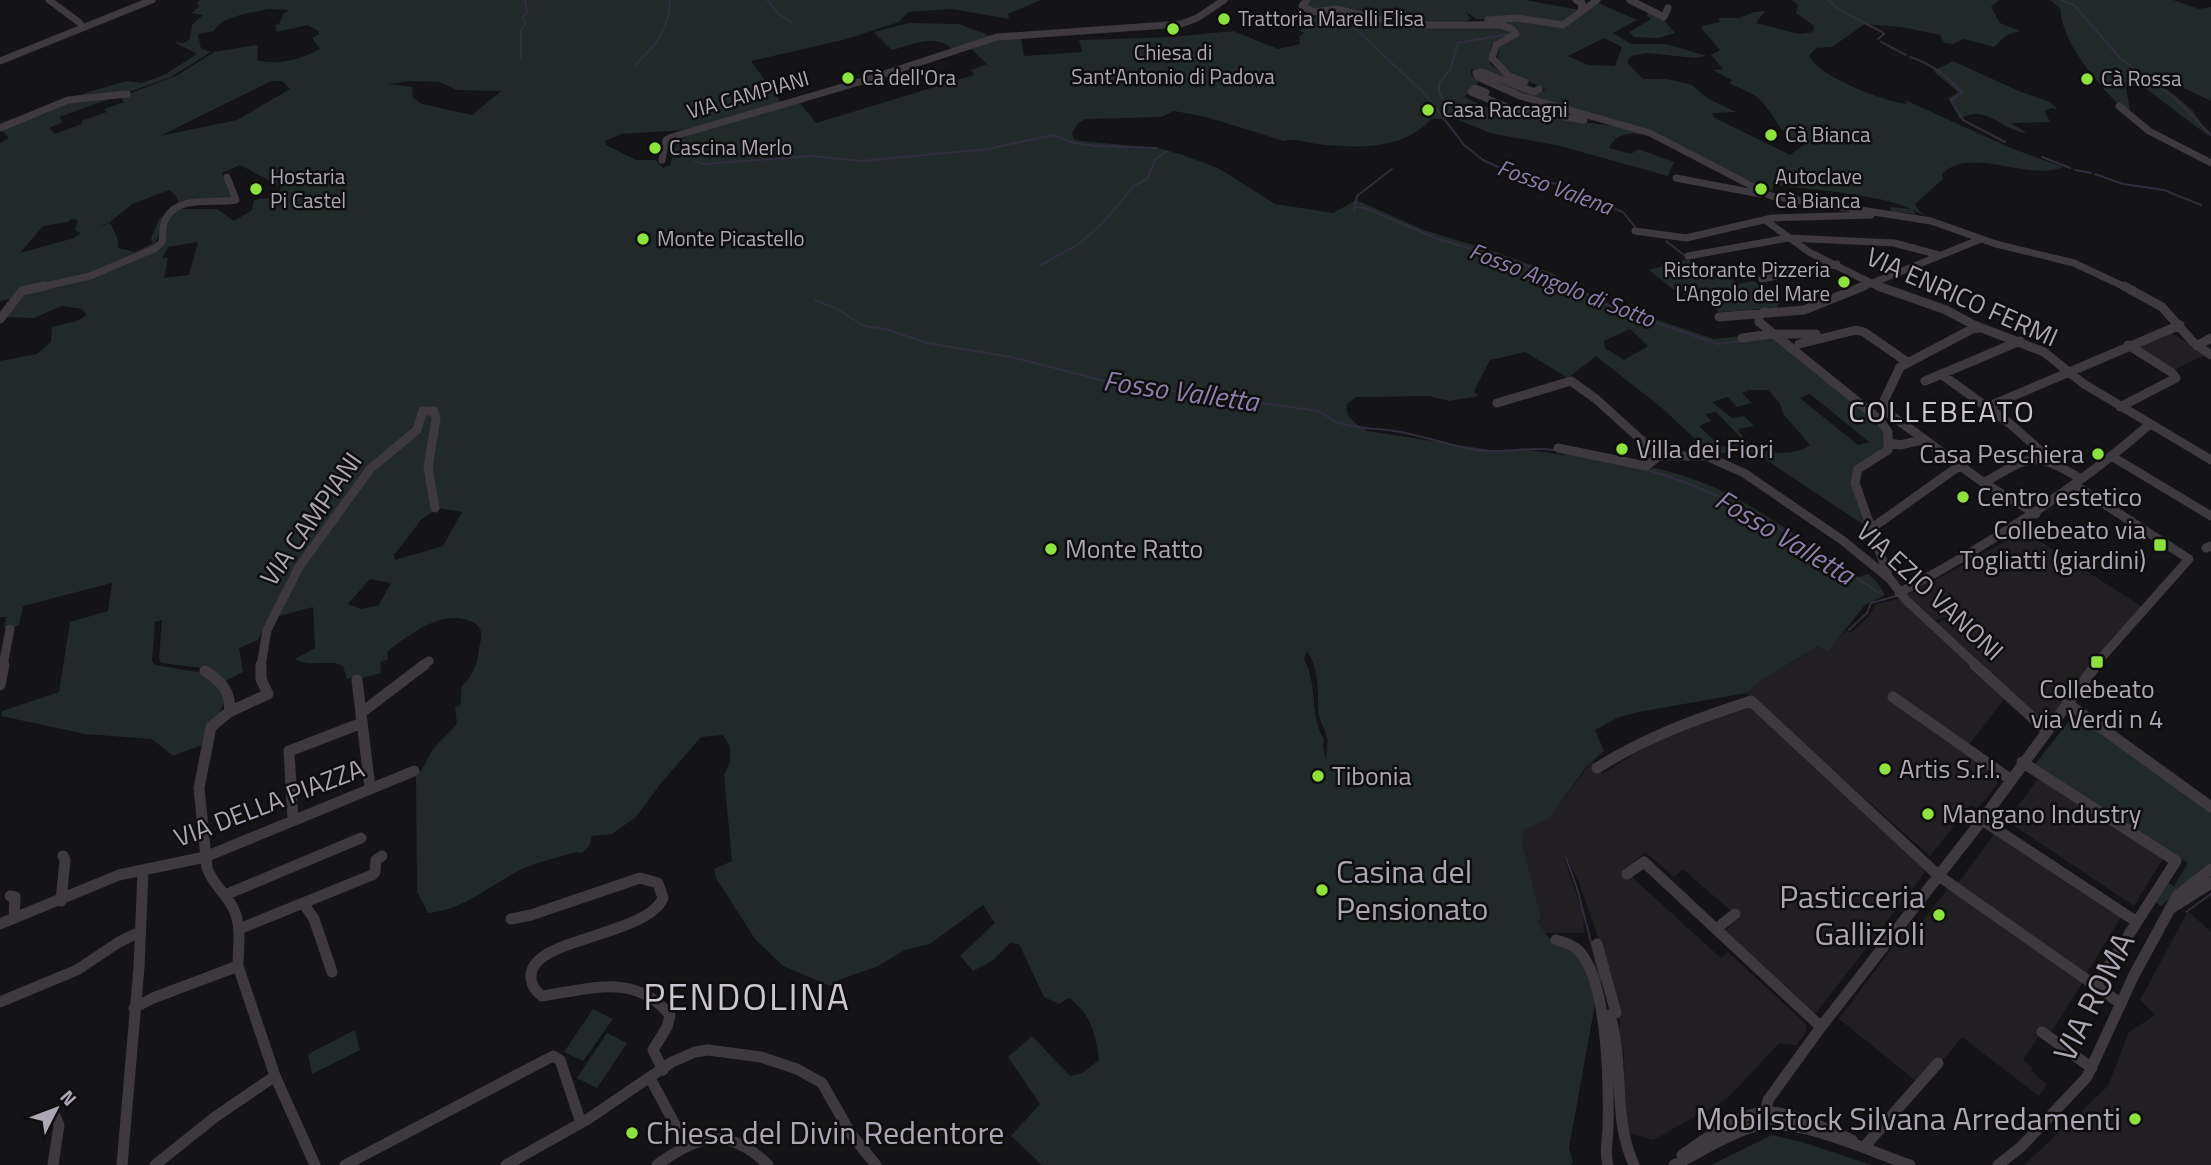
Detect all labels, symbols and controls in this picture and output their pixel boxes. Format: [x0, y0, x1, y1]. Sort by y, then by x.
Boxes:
place label: Trattoria Marelli Elisa [1238, 2, 1424, 34]
marker: Trattoria Marelli Elisa [1216, 11, 1232, 27]
marker: Chiesa di Sant'Antonio di Padova [1165, 21, 1181, 37]
place label: Chiesa di Sant'Antonio di Padova [1071, 36, 1275, 92]
street label: VIA CAMPIANI [683, 61, 813, 127]
place label: Cà dell'Ora [862, 61, 956, 93]
place label: Cà Rossa [2101, 62, 2182, 94]
marker: Cà dell'Ora [840, 70, 856, 86]
marker: Cà Rossa [2079, 71, 2095, 87]
place label: Casa Raccagni [1442, 93, 1568, 125]
marker: Casa Raccagni [1420, 102, 1436, 118]
place label: Cà Bianca [1785, 118, 1871, 150]
marker: Cà Bianca [1763, 127, 1779, 143]
place label: Cascina Merlo [669, 131, 792, 163]
marker: Cascina Merlo [647, 140, 663, 156]
water label: Fosso Valena [1493, 150, 1619, 224]
place label: Hostaria Pi Castel [270, 160, 346, 216]
place label: Autoclave Cà Bianca [1775, 160, 1862, 216]
marker: Hostaria Pi Castel [248, 181, 264, 197]
marker: Autoclave Cà Bianca [1753, 181, 1769, 197]
place label: Monte Picastello [657, 222, 805, 254]
marker: Monte Picastello [635, 231, 651, 247]
water label: Fosso Angolo di Sotto [1464, 233, 1661, 336]
street label: VIA ENRICO FERMI [1860, 237, 2064, 356]
place label: Ristorante Pizzeria L'Angolo del Mare [1664, 253, 1830, 309]
marker: Ristorante Pizzeria L'Angolo del Mare [1836, 274, 1852, 290]
water label: Fosso Valletta [1101, 358, 1263, 423]
district label: COLLEBEATO [1848, 388, 2036, 434]
place label: Villa dei Fiori [1636, 429, 1774, 468]
place label: Casa Peschiera [1919, 434, 2084, 473]
marker: Villa dei Fiori [1614, 441, 1630, 457]
street label: VIA CAMPIANI [250, 444, 371, 594]
marker: Casa Peschiera [2090, 446, 2106, 462]
place label: Centro estetico [1977, 477, 2142, 516]
water label: Fosso Valletta [1707, 478, 1865, 596]
marker: Centro estetico [1955, 489, 1971, 505]
place label: Collebeato via Togliatti (giardini) [1960, 510, 2146, 579]
street label: VIA EZIO VANONI [1848, 512, 2013, 669]
place label: Monte Ratto [1065, 529, 1203, 568]
marker: Collebeato via Togliatti (giardini) [2152, 537, 2168, 553]
marker: Monte Ratto [1043, 541, 1059, 557]
marker: Collebeato via Verdi n 4 [2089, 654, 2105, 670]
place label: Collebeato via Verdi n 4 [2031, 669, 2163, 738]
street label: VIA DELLA PIAZZA [168, 748, 369, 857]
place label: Artis S.r.l. [1899, 749, 2001, 788]
place label: Tibonia [1332, 756, 1411, 795]
marker: Artis S.r.l. [1877, 761, 1893, 777]
marker: Tibonia [1310, 768, 1326, 784]
place label: Mangano Industry [1942, 794, 2141, 833]
marker: Mangano Industry [1920, 806, 1936, 822]
place label: Casina del Pensionato [1336, 847, 1488, 932]
place label: Pasticceria Gallizioli [1779, 872, 1925, 957]
marker: Casina del Pensionato [1314, 882, 1330, 898]
marker: Pasticceria Gallizioli [1931, 907, 1947, 923]
street label: VIA ROMA [2040, 924, 2146, 1070]
district label: PENDOLINA [643, 968, 851, 1024]
north arrow [21, 1074, 91, 1144]
text: N [54, 1083, 84, 1112]
place label: Mobilstock Silvana Arredamenti [1695, 1094, 2121, 1142]
place label: Chiesa del Divin Redentore [646, 1108, 1004, 1156]
marker: Mobilstock Silvana Arredamenti [2127, 1111, 2143, 1127]
marker: Chiesa del Divin Redentore [624, 1125, 640, 1141]

